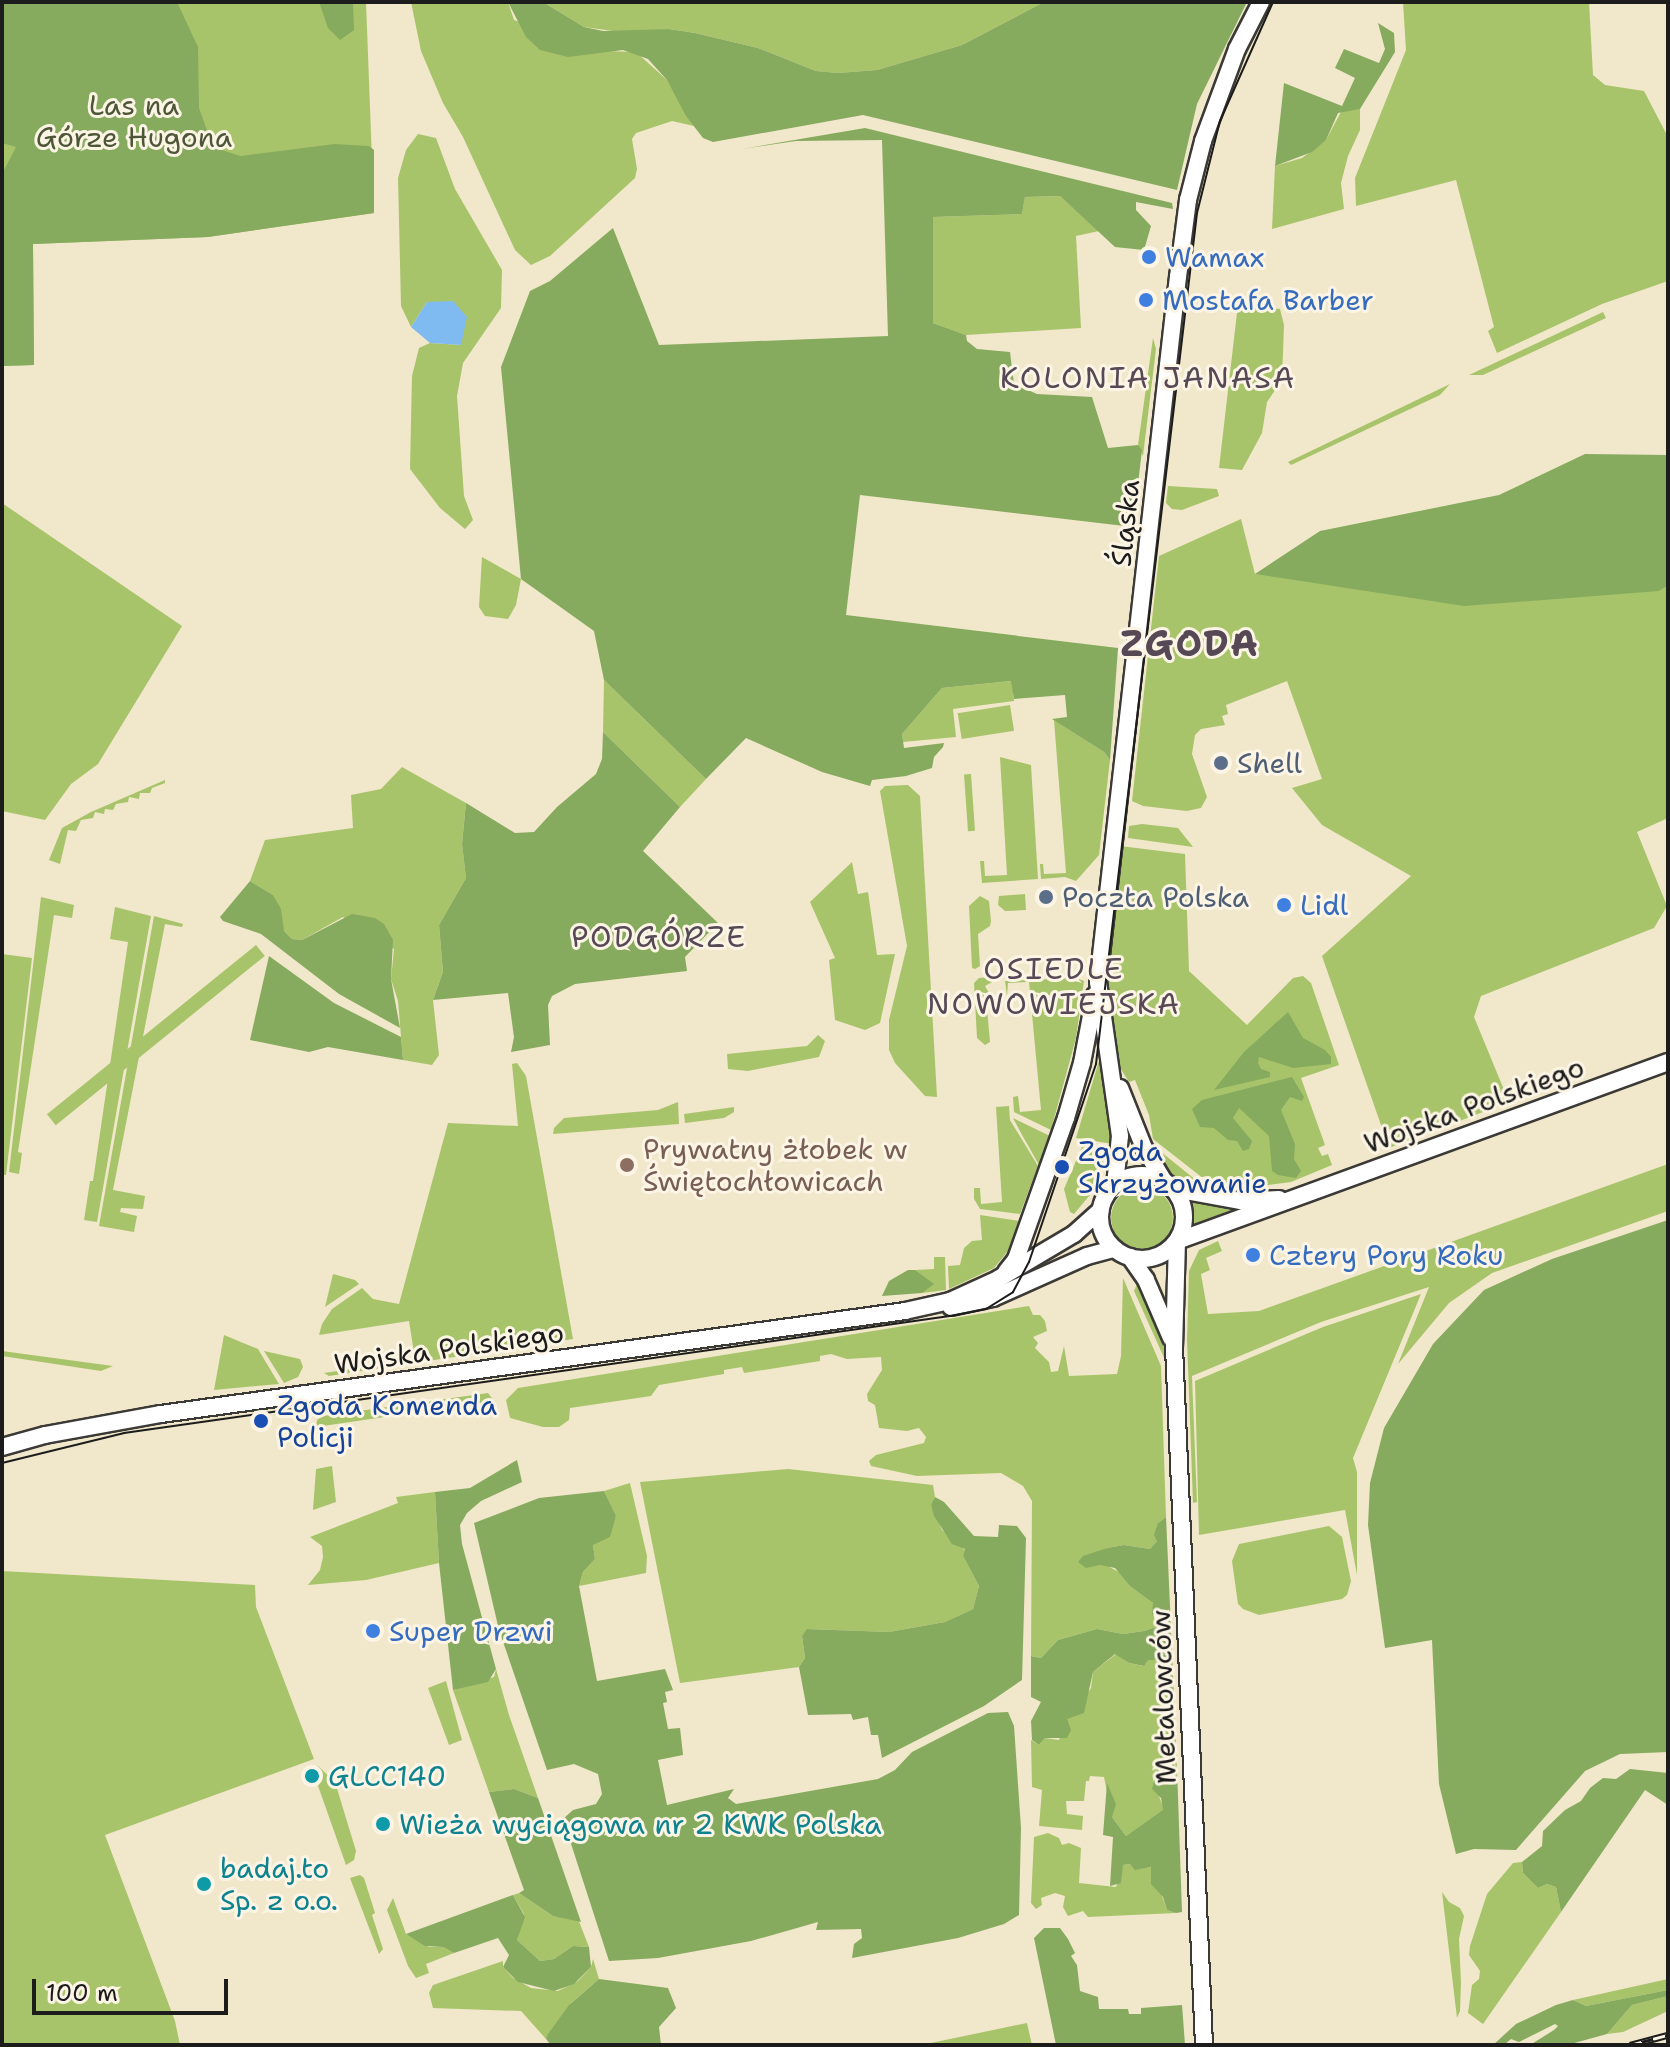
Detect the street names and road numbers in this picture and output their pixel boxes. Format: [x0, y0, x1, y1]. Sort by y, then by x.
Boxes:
street label: Śląska [1104, 478, 1146, 568]
street label: Wojska Polskiego [1359, 1050, 1589, 1160]
street label: Wojska Polskiego [332, 1315, 566, 1381]
street label: Metalowców [1143, 1609, 1183, 1785]

